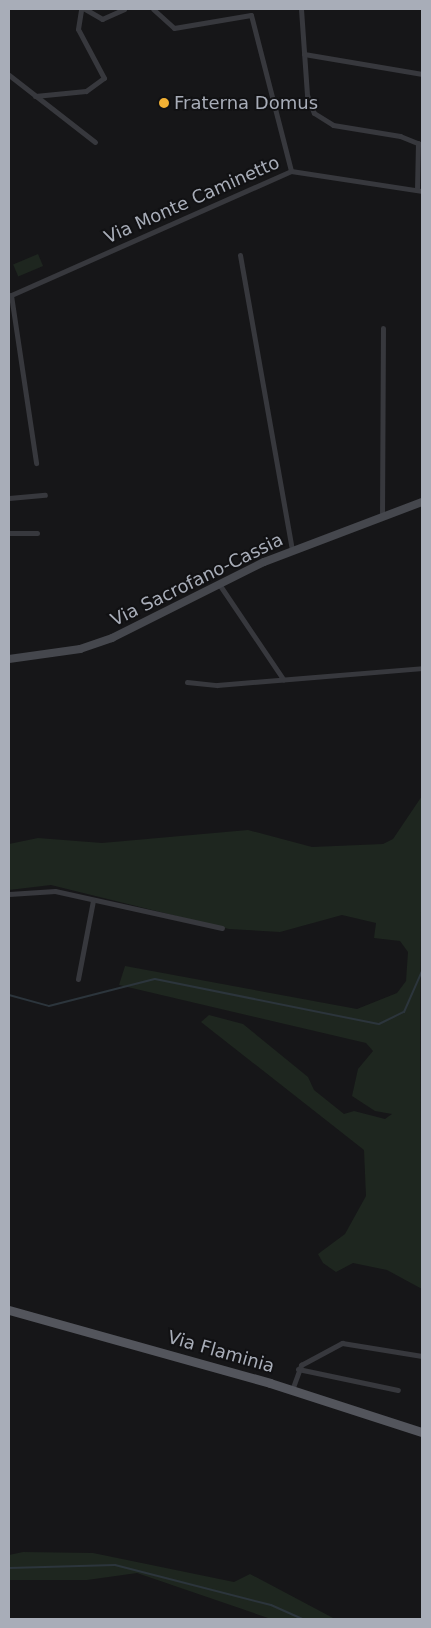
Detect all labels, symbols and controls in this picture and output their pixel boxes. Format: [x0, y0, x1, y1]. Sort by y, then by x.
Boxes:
place label: Fraterna Domus [174, 92, 318, 114]
marker: Fraterna Domus [158, 97, 170, 109]
street label: Via Monte Caminetto [101, 152, 283, 248]
street label: Via Sacrofano-Cassia [107, 529, 287, 631]
street label: Via Flaminia [165, 1326, 277, 1378]

